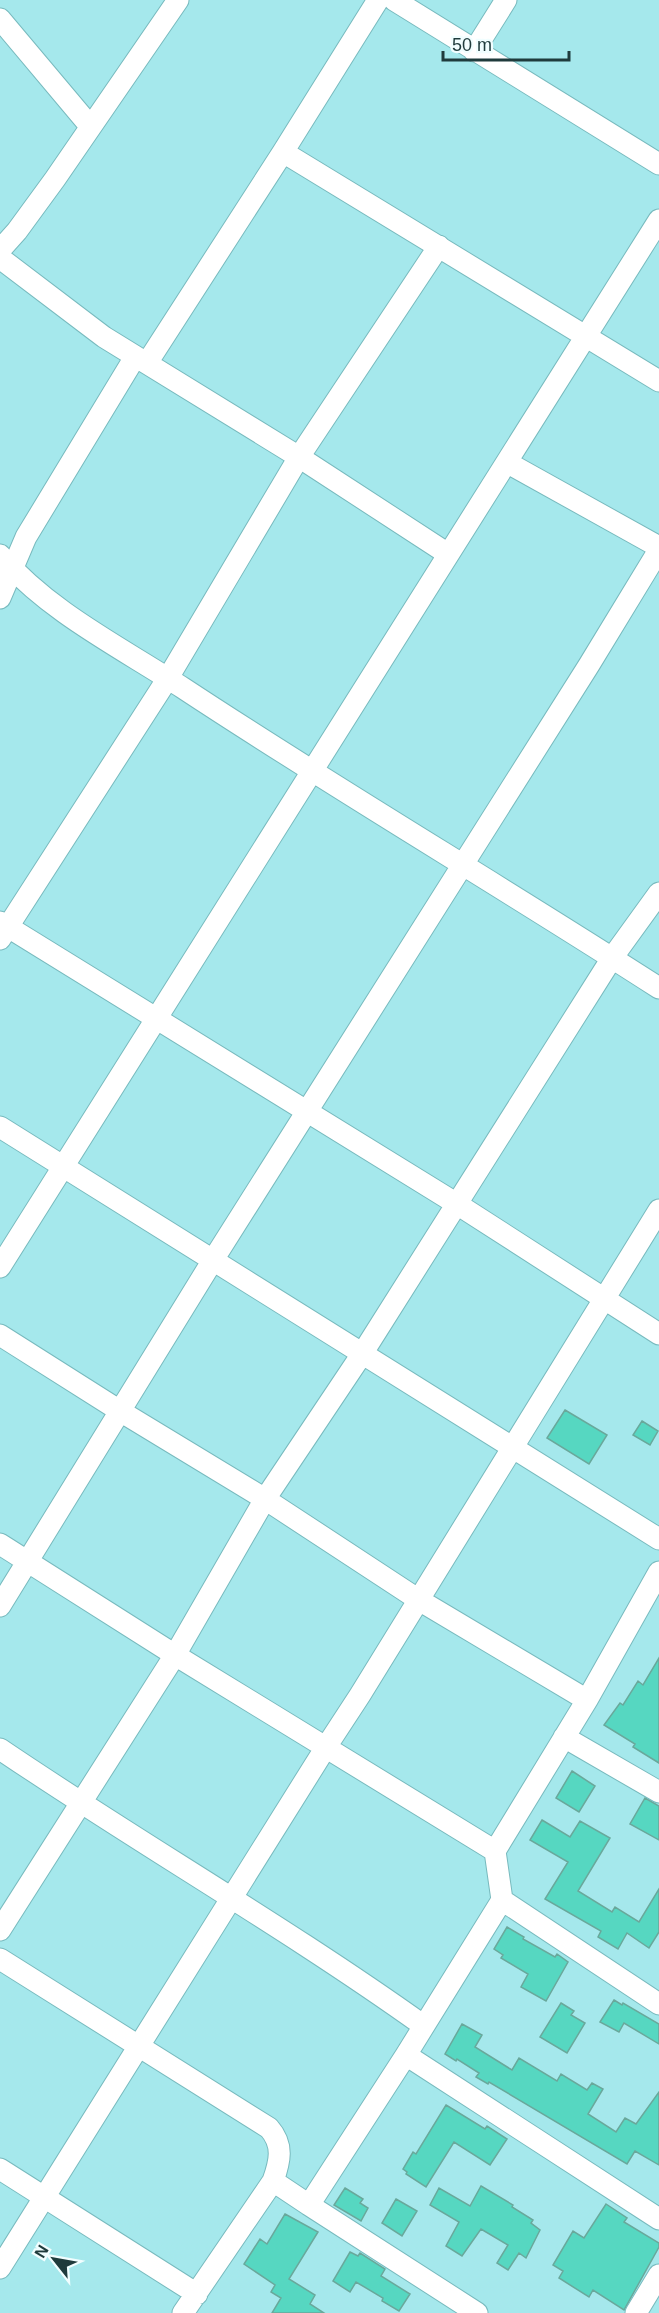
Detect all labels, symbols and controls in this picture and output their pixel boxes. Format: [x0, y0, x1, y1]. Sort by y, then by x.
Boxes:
scale bar [443, 24, 569, 62]
text: 50 m [452, 35, 492, 55]
north arrow [24, 2229, 84, 2289]
text: N [31, 2242, 52, 2261]

